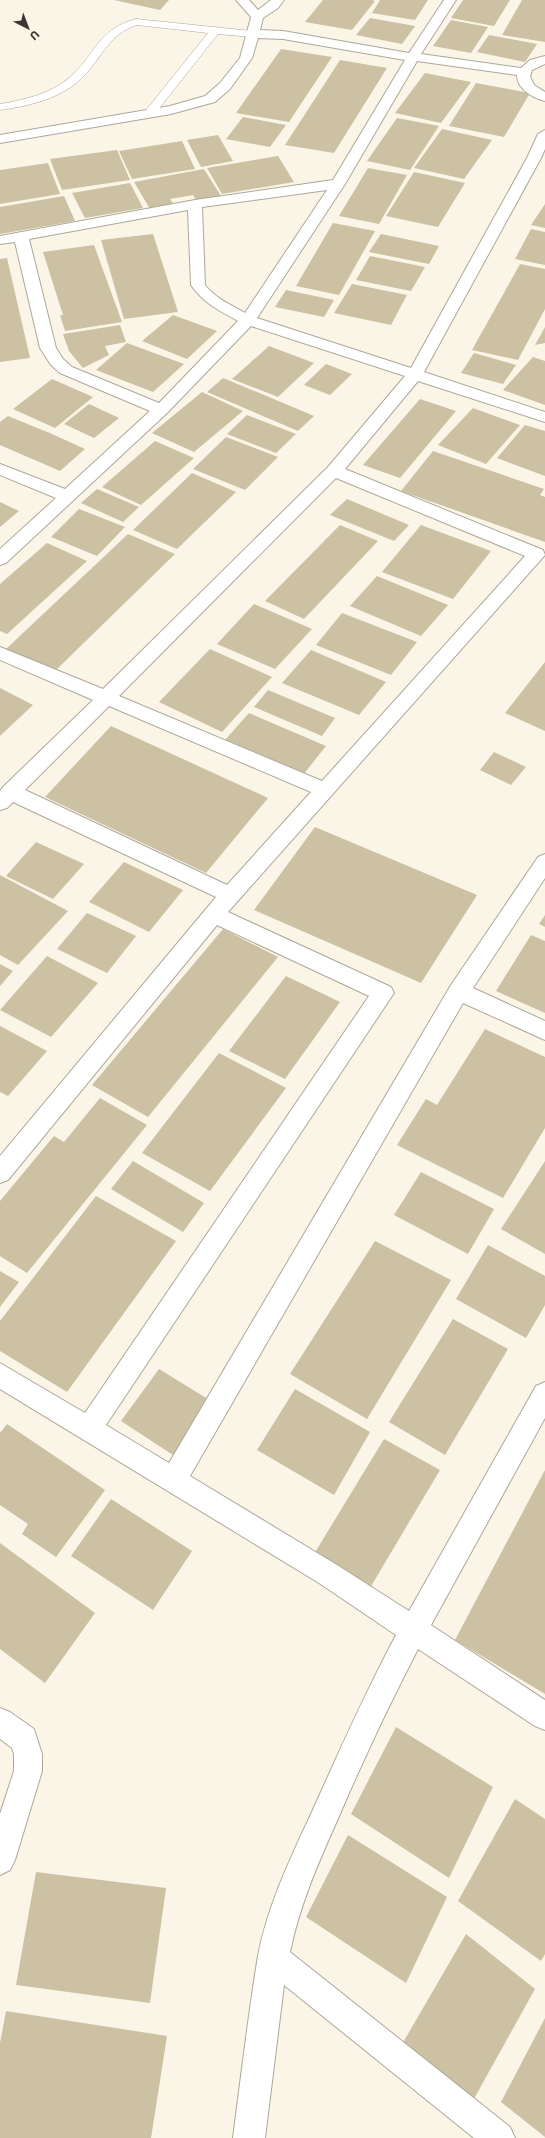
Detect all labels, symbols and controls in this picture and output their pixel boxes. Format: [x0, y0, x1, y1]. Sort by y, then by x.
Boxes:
north arrow [8, 8, 48, 48]
text: U [28, 28, 42, 43]

